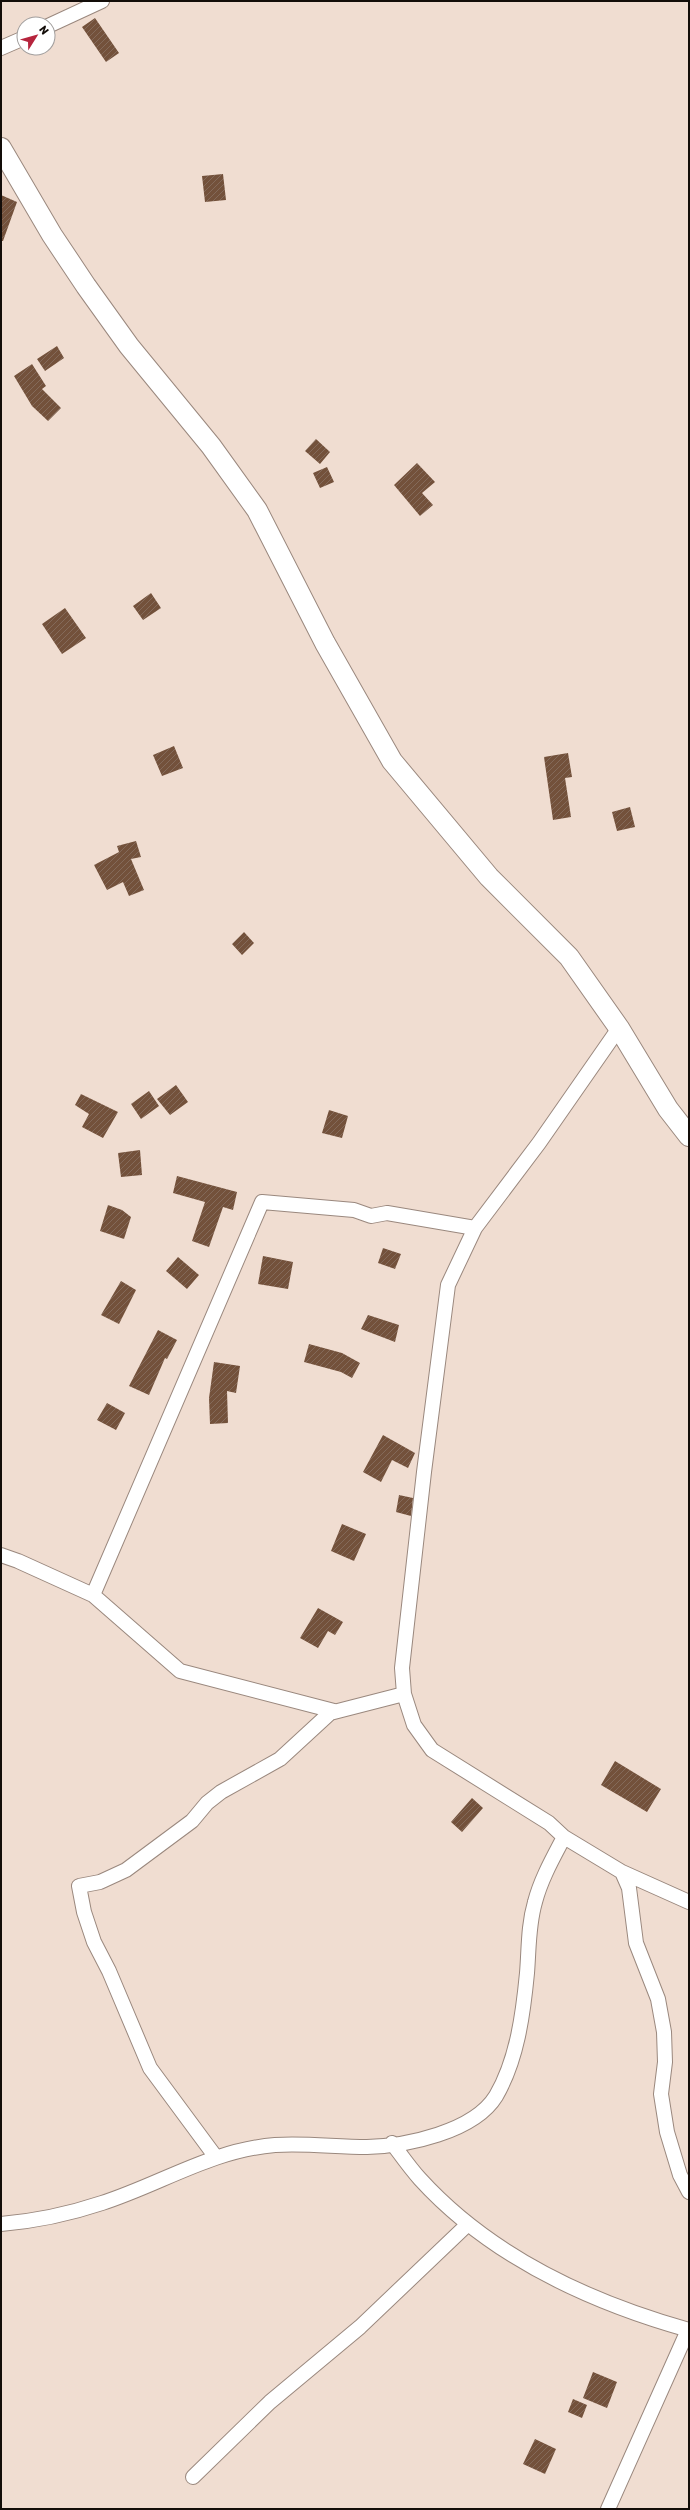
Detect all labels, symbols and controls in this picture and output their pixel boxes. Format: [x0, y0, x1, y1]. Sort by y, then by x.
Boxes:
north arrow [16, 16, 56, 56]
text: N [36, 23, 51, 37]

